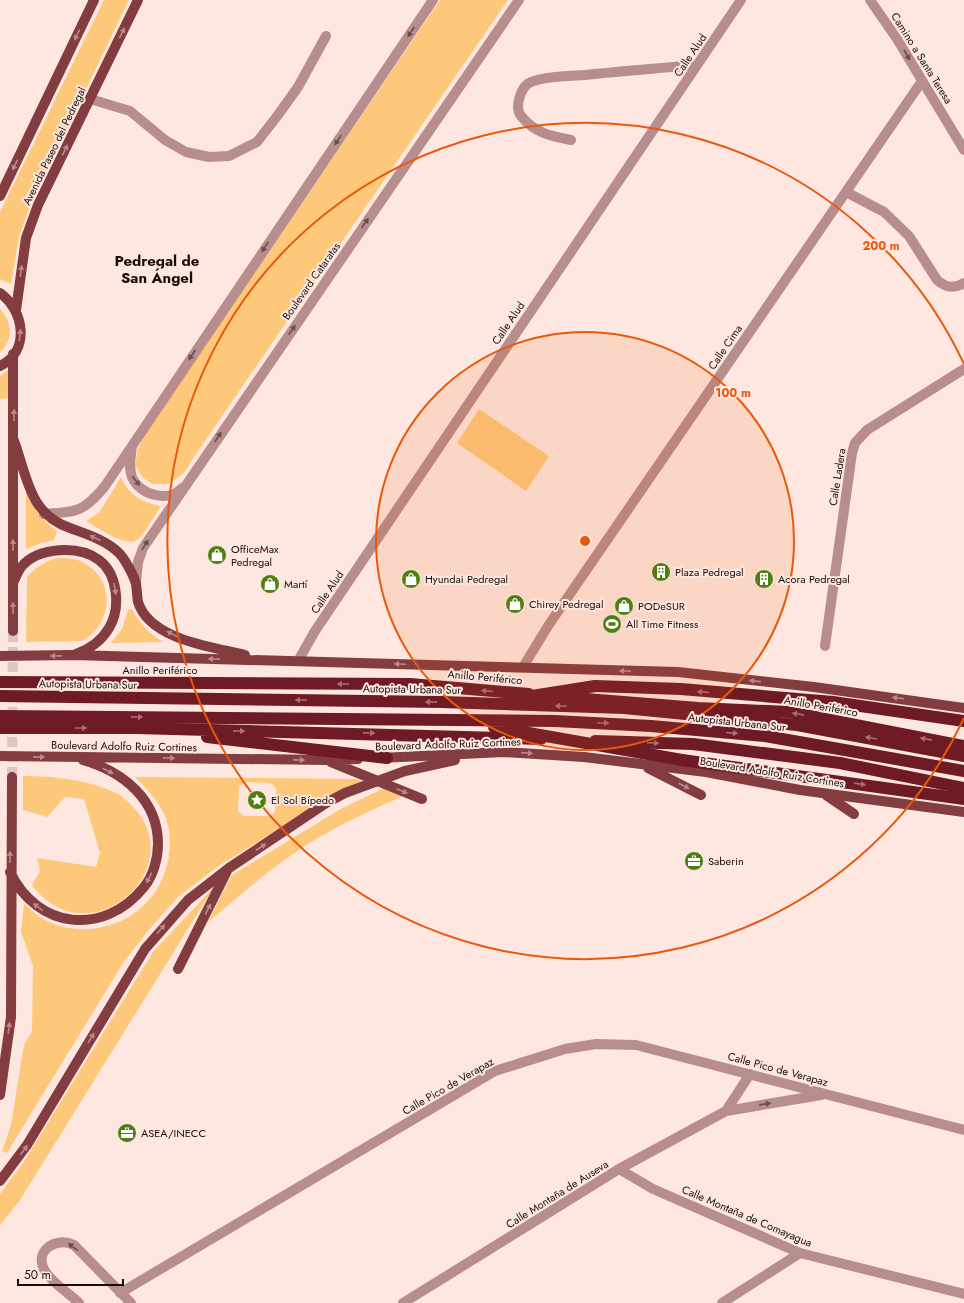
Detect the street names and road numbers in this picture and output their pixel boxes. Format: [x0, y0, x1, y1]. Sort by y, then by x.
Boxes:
street label: Camino a Santa Teresa [887, 9, 957, 107]
street label: Calle Alud [670, 30, 710, 80]
street label: Avenida Paseo del Pedregal [18, 84, 90, 208]
street label: Boulevard Cataratas [278, 238, 344, 323]
street label: Calle Alud [488, 298, 528, 348]
street label: Calle Cima [704, 321, 746, 373]
street label: Calle Ladera [825, 447, 849, 507]
street label: Calle Alud [307, 567, 347, 617]
street label: Anillo Periférico [123, 662, 197, 678]
street label: Anillo Periférico [447, 666, 523, 688]
street label: Autopista Urbana Sur [39, 675, 138, 693]
street label: Autopista Urbana Sur [363, 680, 462, 698]
street label: Anillo Periférico [783, 692, 859, 720]
street label: Autopista Urbana Sur [687, 709, 787, 735]
street label: Boulevard Adolfo Ruiz Cortines [375, 733, 522, 755]
street label: Boulevard Adolfo Ruiz Cortines [51, 737, 198, 755]
street label: Boulevard Adolfo Ruiz Cortines [699, 753, 846, 791]
street label: Calle Pico de Verapaz [726, 1048, 830, 1090]
street label: Calle Pico de Verapaz [399, 1053, 497, 1119]
street label: Calle Montaña de Auseva [503, 1156, 611, 1232]
street label: Calle Montaña de Comayagua [679, 1181, 815, 1251]

